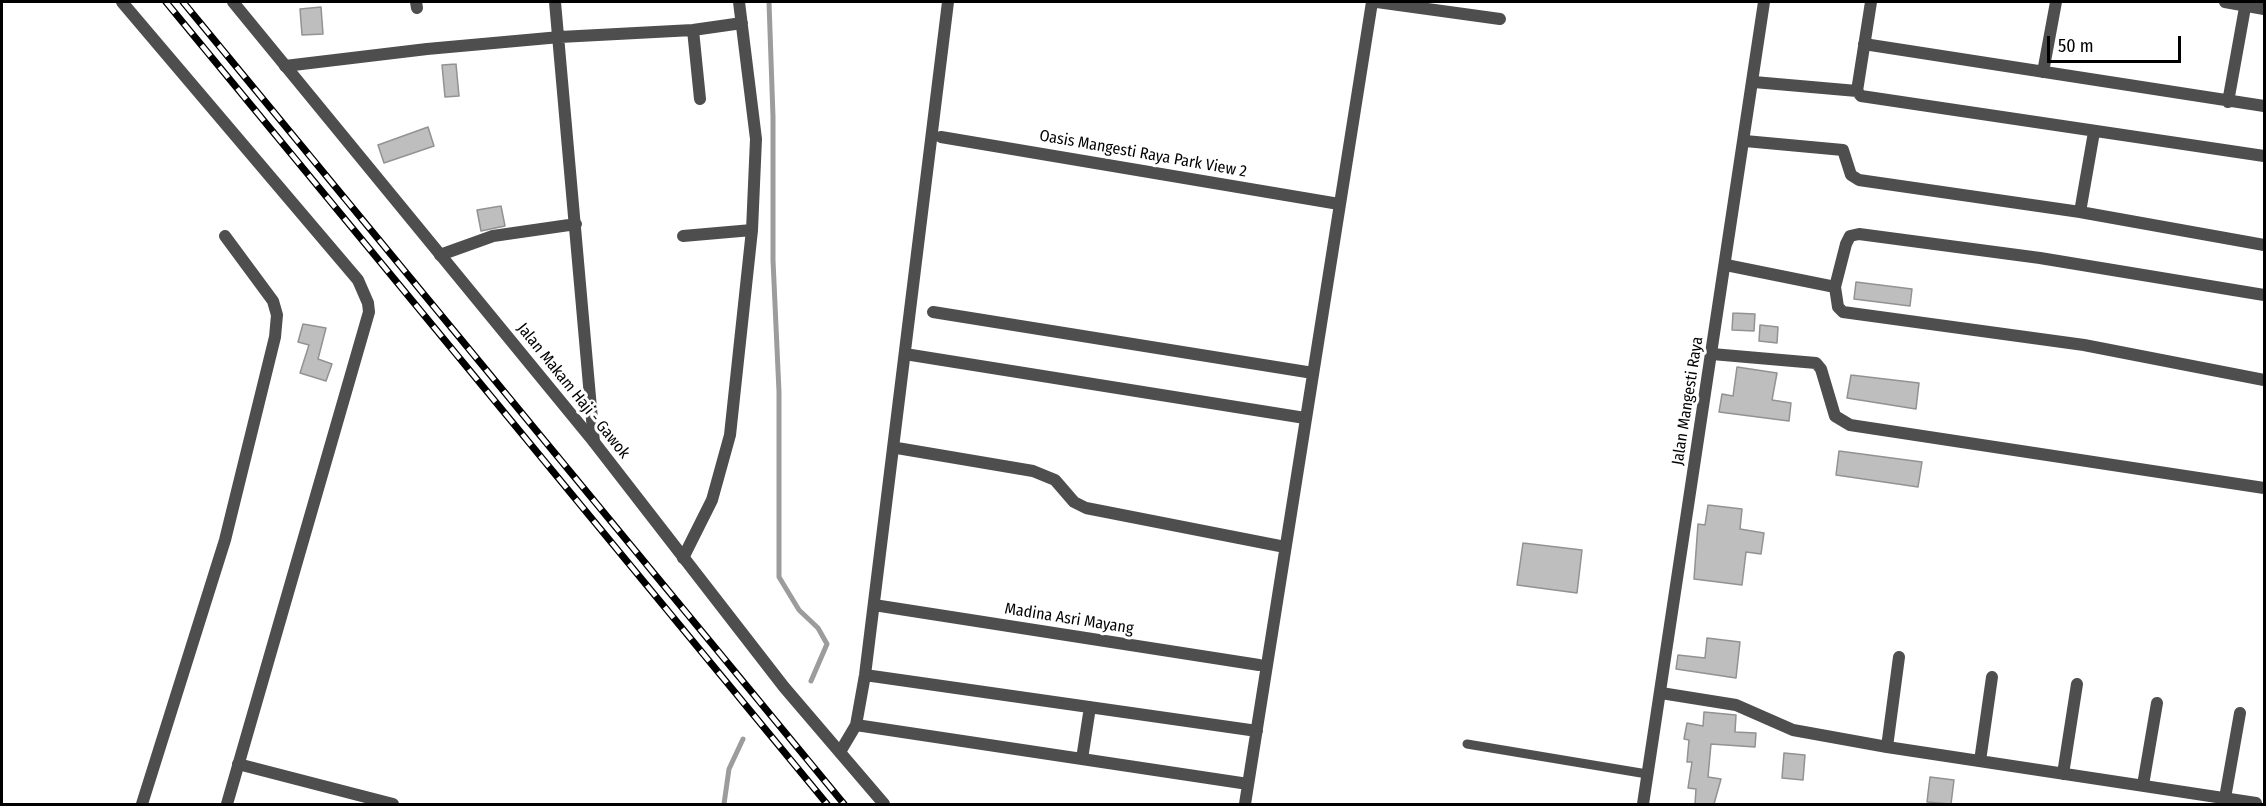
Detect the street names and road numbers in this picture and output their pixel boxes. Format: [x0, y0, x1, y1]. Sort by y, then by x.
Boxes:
street label: Oasis Mangesti Raya Park View 2 [1038, 126, 1248, 182]
street label: Jalan Makam Haji - Gawok [512, 319, 634, 463]
street label: Jalan Mangesti Raya [1668, 335, 1708, 467]
street label: Madina Asri Mayang [1003, 599, 1135, 639]

